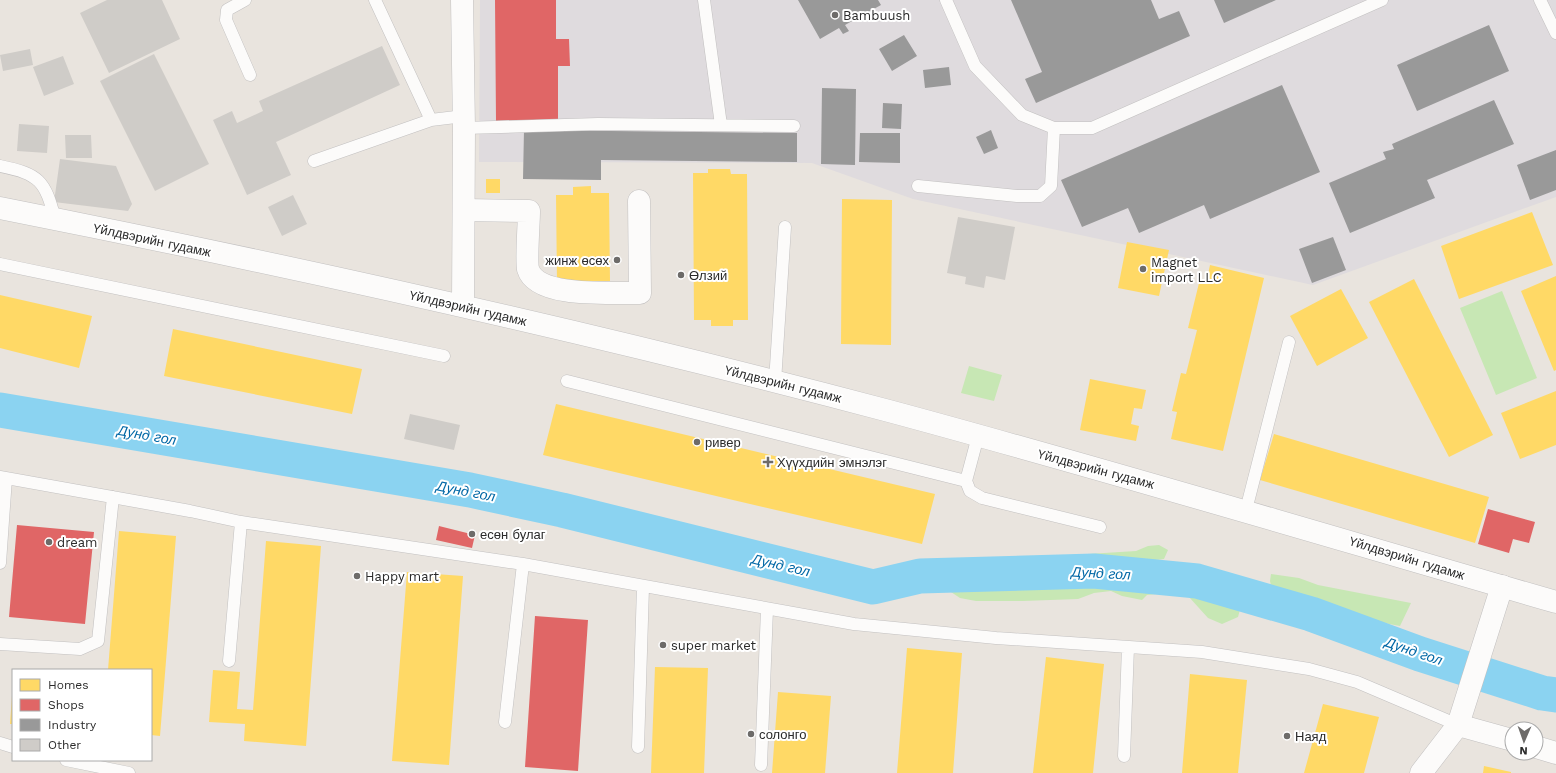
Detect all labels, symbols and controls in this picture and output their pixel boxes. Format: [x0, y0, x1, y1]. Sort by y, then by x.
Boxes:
place label: Bambuush [843, 8, 910, 23]
marker: Bambuush [830, 10, 840, 20]
street label: Yйлдвэрийн гудамж [92, 220, 213, 260]
place label: жинж өсөх [545, 253, 609, 268]
marker: жинж өсөх [612, 255, 622, 265]
place label: Magnet import LLC [1151, 255, 1222, 285]
marker: Magnet import LLC [1138, 264, 1148, 274]
place label: Өлзий [689, 268, 727, 283]
marker: Өлзий [676, 270, 686, 280]
street label: Yйлдвэрийн гудамж [408, 287, 528, 329]
street label: Yйлдвэрийн гудамж [723, 362, 843, 406]
water label: Дунд гол [114, 422, 178, 448]
place label: ривер [705, 435, 741, 450]
marker: ривер [692, 437, 702, 447]
street label: Yйлдвэрийн гудамж [1036, 446, 1156, 492]
place label: Хүүхдийн эмнэлэг [777, 455, 887, 470]
marker: Хүүхдийн эмнэлэг [762, 456, 774, 468]
water label: Дунд гол [433, 477, 497, 505]
place label: есөн булаг [480, 527, 546, 542]
marker: есөн булаг [467, 529, 477, 539]
street label: Yйлдвэрийн гудамж [1347, 533, 1467, 583]
place label: dream [57, 535, 98, 550]
marker: dream [44, 537, 54, 547]
water label: Дунд гол [748, 550, 812, 579]
water label: Дунд гол [1069, 563, 1131, 583]
place label: Happy mart [365, 569, 439, 584]
marker: Happy mart [352, 571, 362, 581]
water label: Дунд гол [1381, 633, 1445, 668]
place label: super market [671, 638, 756, 653]
marker: super market [658, 640, 668, 650]
legend [12, 669, 152, 761]
text: Homes [48, 678, 89, 692]
text: Shops [48, 698, 84, 712]
text: Industry [48, 718, 97, 732]
north arrow [1504, 721, 1544, 761]
place label: солонго [759, 727, 806, 742]
marker: солонго [746, 729, 756, 739]
place label: Наяд [1295, 729, 1327, 744]
marker: Наяд [1282, 731, 1292, 741]
text: Other [48, 738, 81, 752]
text: N [1519, 744, 1528, 757]

